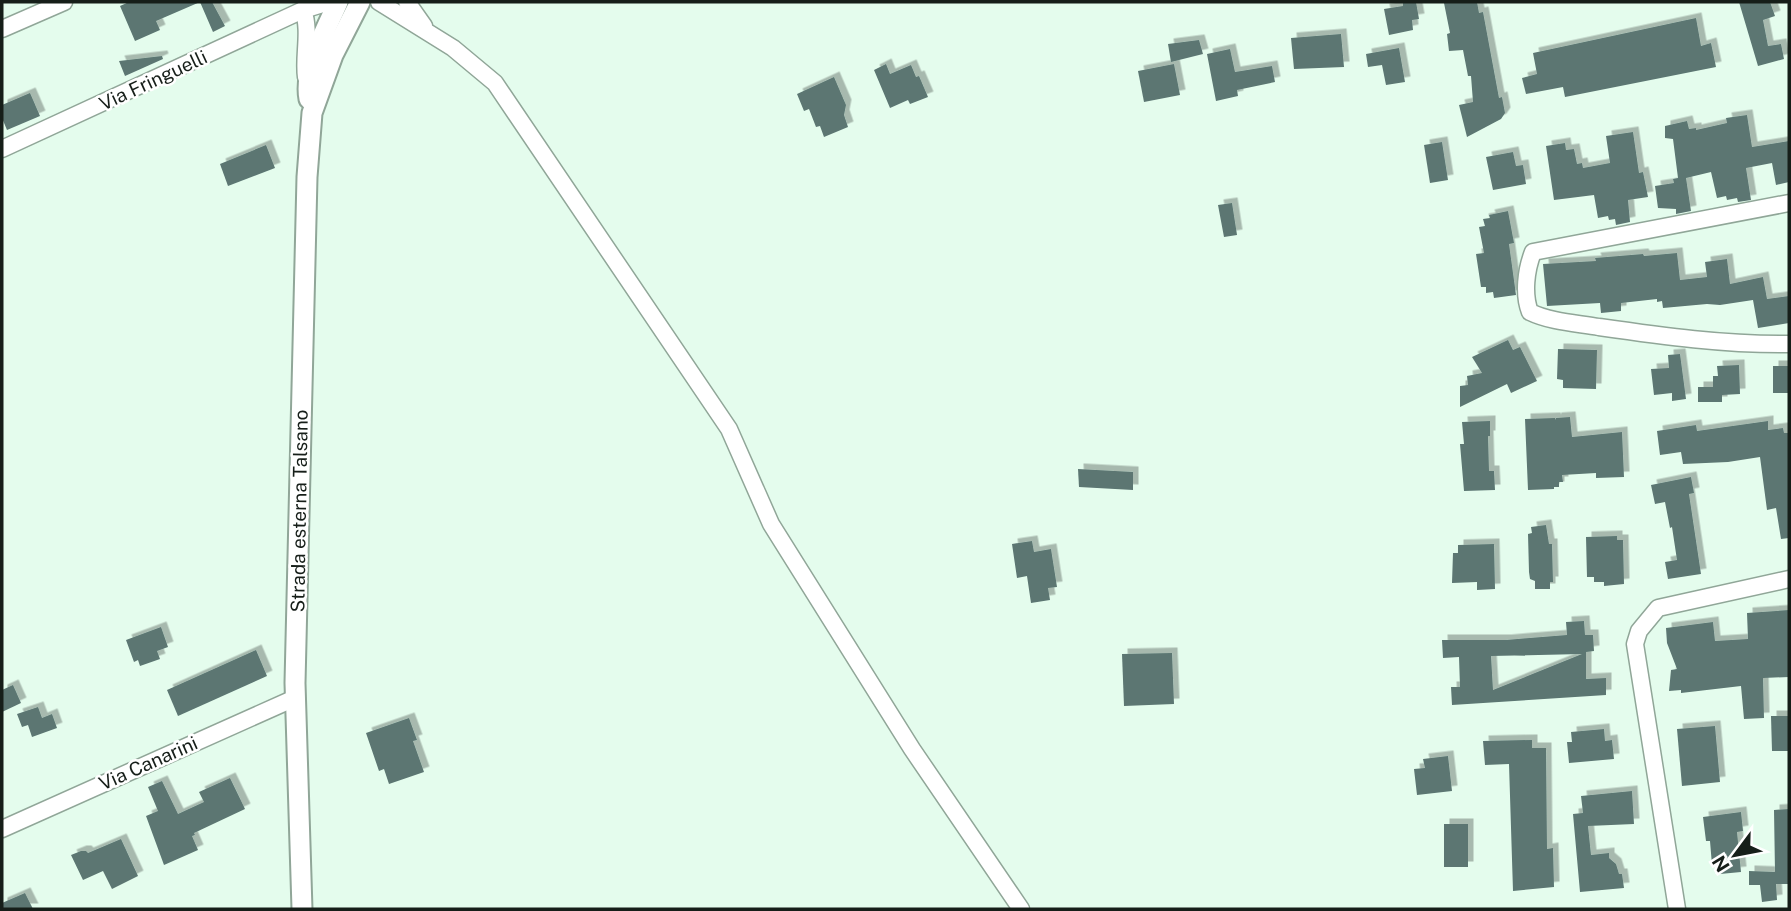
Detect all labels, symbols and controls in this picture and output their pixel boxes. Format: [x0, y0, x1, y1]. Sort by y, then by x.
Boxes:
street label: Via Fringuelli [96, 45, 210, 115]
street label: Strada esterna Talsano [286, 409, 312, 613]
street label: Via Canarini [95, 732, 201, 794]
north arrow [1700, 820, 1770, 890]
text: N [1707, 852, 1734, 876]

